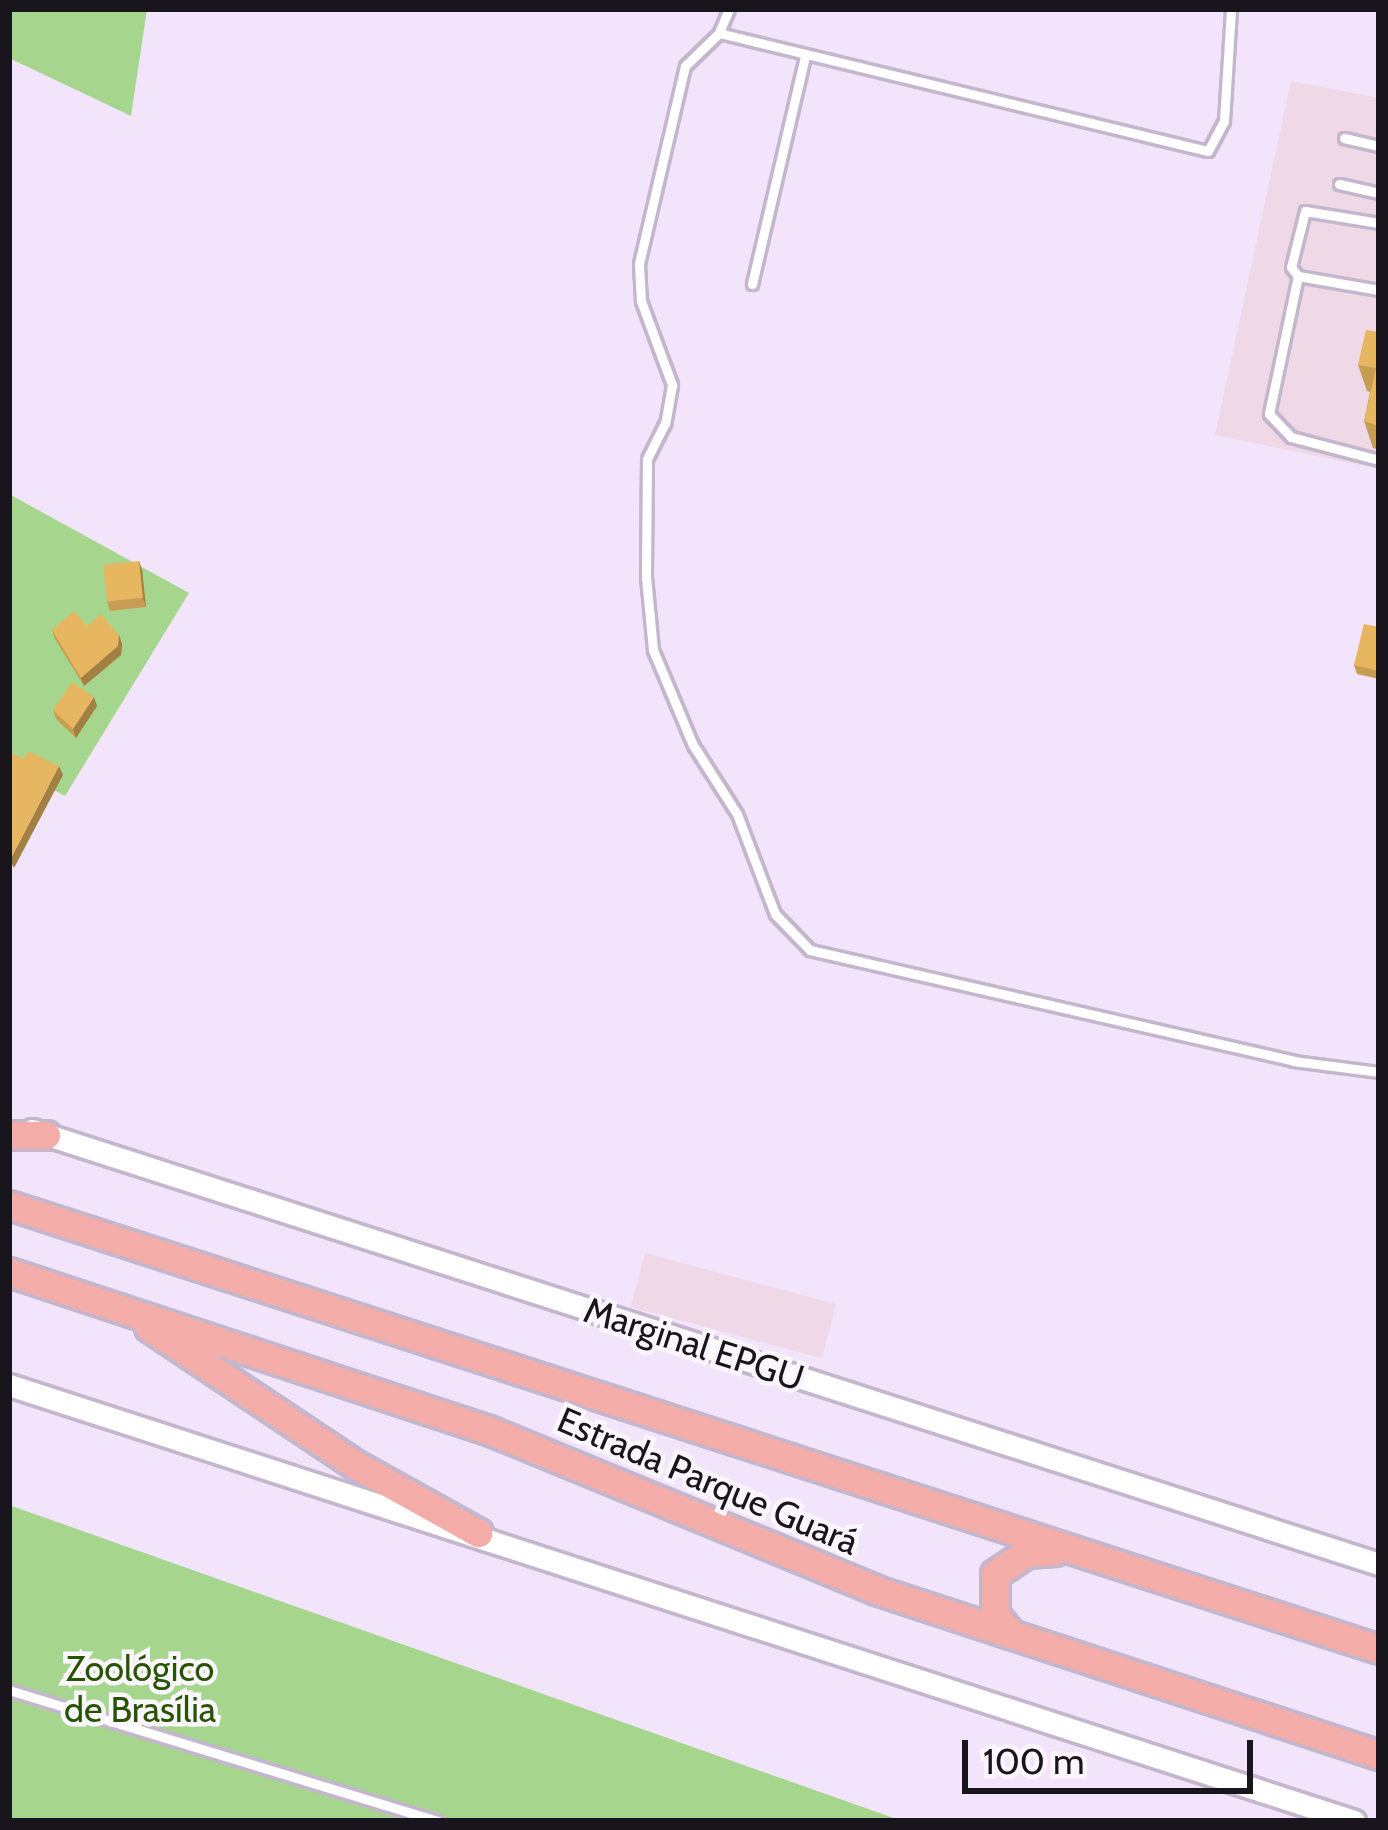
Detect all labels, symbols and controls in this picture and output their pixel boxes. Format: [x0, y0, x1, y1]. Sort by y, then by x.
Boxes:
street label: Marginal EPGU [579, 1288, 809, 1400]
street label: Estrada Parque Guará [551, 1398, 865, 1564]
park label: Zoológico de Brasília [64, 1646, 216, 1731]
scale bar [968, 1716, 1259, 1790]
text: 100 m [983, 1739, 1085, 1783]

